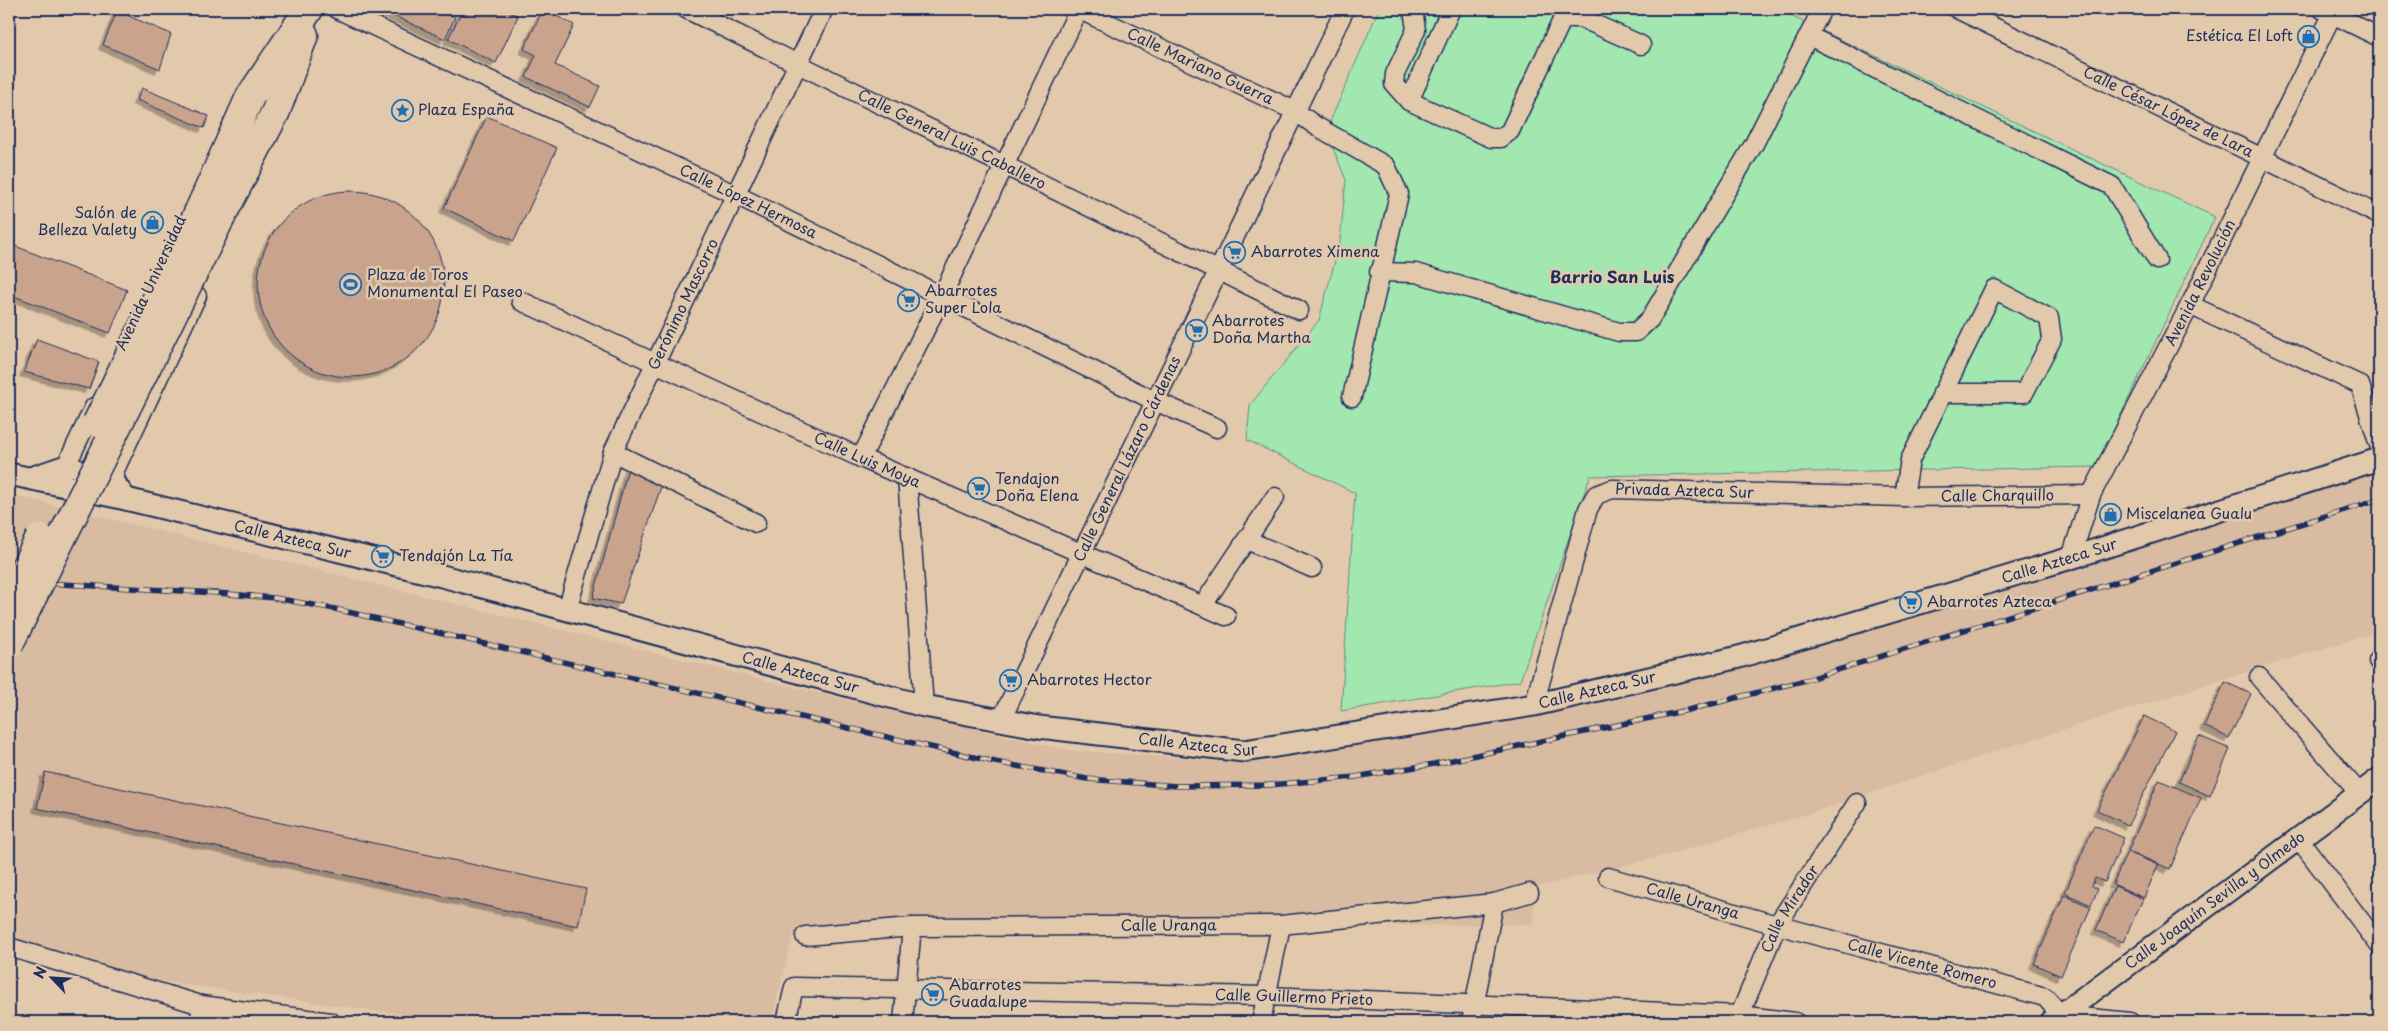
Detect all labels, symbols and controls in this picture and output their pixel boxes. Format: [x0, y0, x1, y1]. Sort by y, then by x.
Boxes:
street label: Calle Mariano Guerra [1124, 21, 1278, 110]
place label: Estética El Loft [2186, 23, 2293, 46]
shop icon: Estética El Loft [2297, 24, 2321, 48]
street label: Calle César López de Lara [2080, 59, 2258, 162]
street label: Calle General Luis Caballero [854, 82, 1050, 194]
place label: Plaza España [418, 97, 515, 120]
place icon: Plaza España [390, 98, 414, 122]
street label: Calle López Hermosa [676, 157, 822, 243]
place label: Salón de Belleza Valety [37, 200, 137, 240]
shop icon: Salón de Belleza Valety [141, 210, 165, 234]
street label: Avenida Universidad [108, 211, 191, 354]
street label: Avenida Revolución [2158, 215, 2240, 349]
street label: Gerónimo Mascorro [641, 234, 723, 373]
place label: Abarrotes Ximena [1251, 239, 1380, 262]
supermarket icon: Abarrotes Ximena [1223, 240, 1247, 264]
place label: Plaza de Toros Monumental El Paseo [367, 262, 523, 302]
district label: Barrio San Luis [1550, 264, 1675, 288]
sports icon: Plaza de Toros Monumental El Paseo [339, 272, 363, 296]
place label: Abarrotes Super Lola [925, 278, 1002, 318]
supermarket icon: Abarrotes Super Lola [897, 288, 921, 312]
place label: Abarrotes Doña Martha [1212, 308, 1311, 348]
supermarket icon: Abarrotes Doña Martha [1184, 318, 1208, 342]
street label: Calle General Lázaro Cárdenas [1066, 351, 1186, 565]
street label: Calle Luis Moya [811, 425, 925, 493]
place label: Tendajon Doña Elena [995, 466, 1079, 506]
supermarket icon: Tendajon Doña Elena [967, 476, 991, 500]
street label: Privada Azteca Sur [1615, 476, 1754, 503]
street label: Calle Charquillo [1941, 482, 2054, 507]
place label: Miscelanea Gualu [2126, 501, 2252, 524]
shop icon: Miscelanea Gualu [2098, 502, 2122, 526]
street label: Calle Azteca Sur [232, 513, 354, 563]
street label: Calle Azteca Sur [1998, 531, 2120, 588]
place label: Tendajón La Tía [399, 543, 513, 566]
supermarket icon: Tendajón La Tía [371, 544, 395, 568]
place label: Abarrotes Azteca [1927, 589, 2052, 612]
supermarket icon: Abarrotes Azteca [1899, 590, 1923, 614]
street label: Calle Azteca Sur [740, 644, 862, 698]
street label: Calle Azteca Sur [1536, 664, 1658, 714]
place label: Abarrotes Hector [1027, 667, 1152, 690]
supermarket icon: Abarrotes Hector [999, 668, 1023, 692]
street label: Calle Azteca Sur [1137, 726, 1259, 761]
street label: Calle Joaquín Sevilla y Olmedo [2119, 825, 2309, 974]
street label: Calle Mirador [1754, 860, 1824, 956]
street label: Calle Uranga [1644, 875, 1743, 924]
street label: Calle Uranga [1121, 912, 1217, 936]
street label: Calle Vicente Romero [1845, 931, 2000, 994]
north arrow [28, 954, 78, 1004]
text: N [28, 963, 52, 982]
place label: Abarrotes Guadalupe [949, 972, 1027, 1012]
supermarket icon: Abarrotes Guadalupe [921, 982, 945, 1006]
street label: Calle Guillermo Prieto [1215, 982, 1374, 1010]

